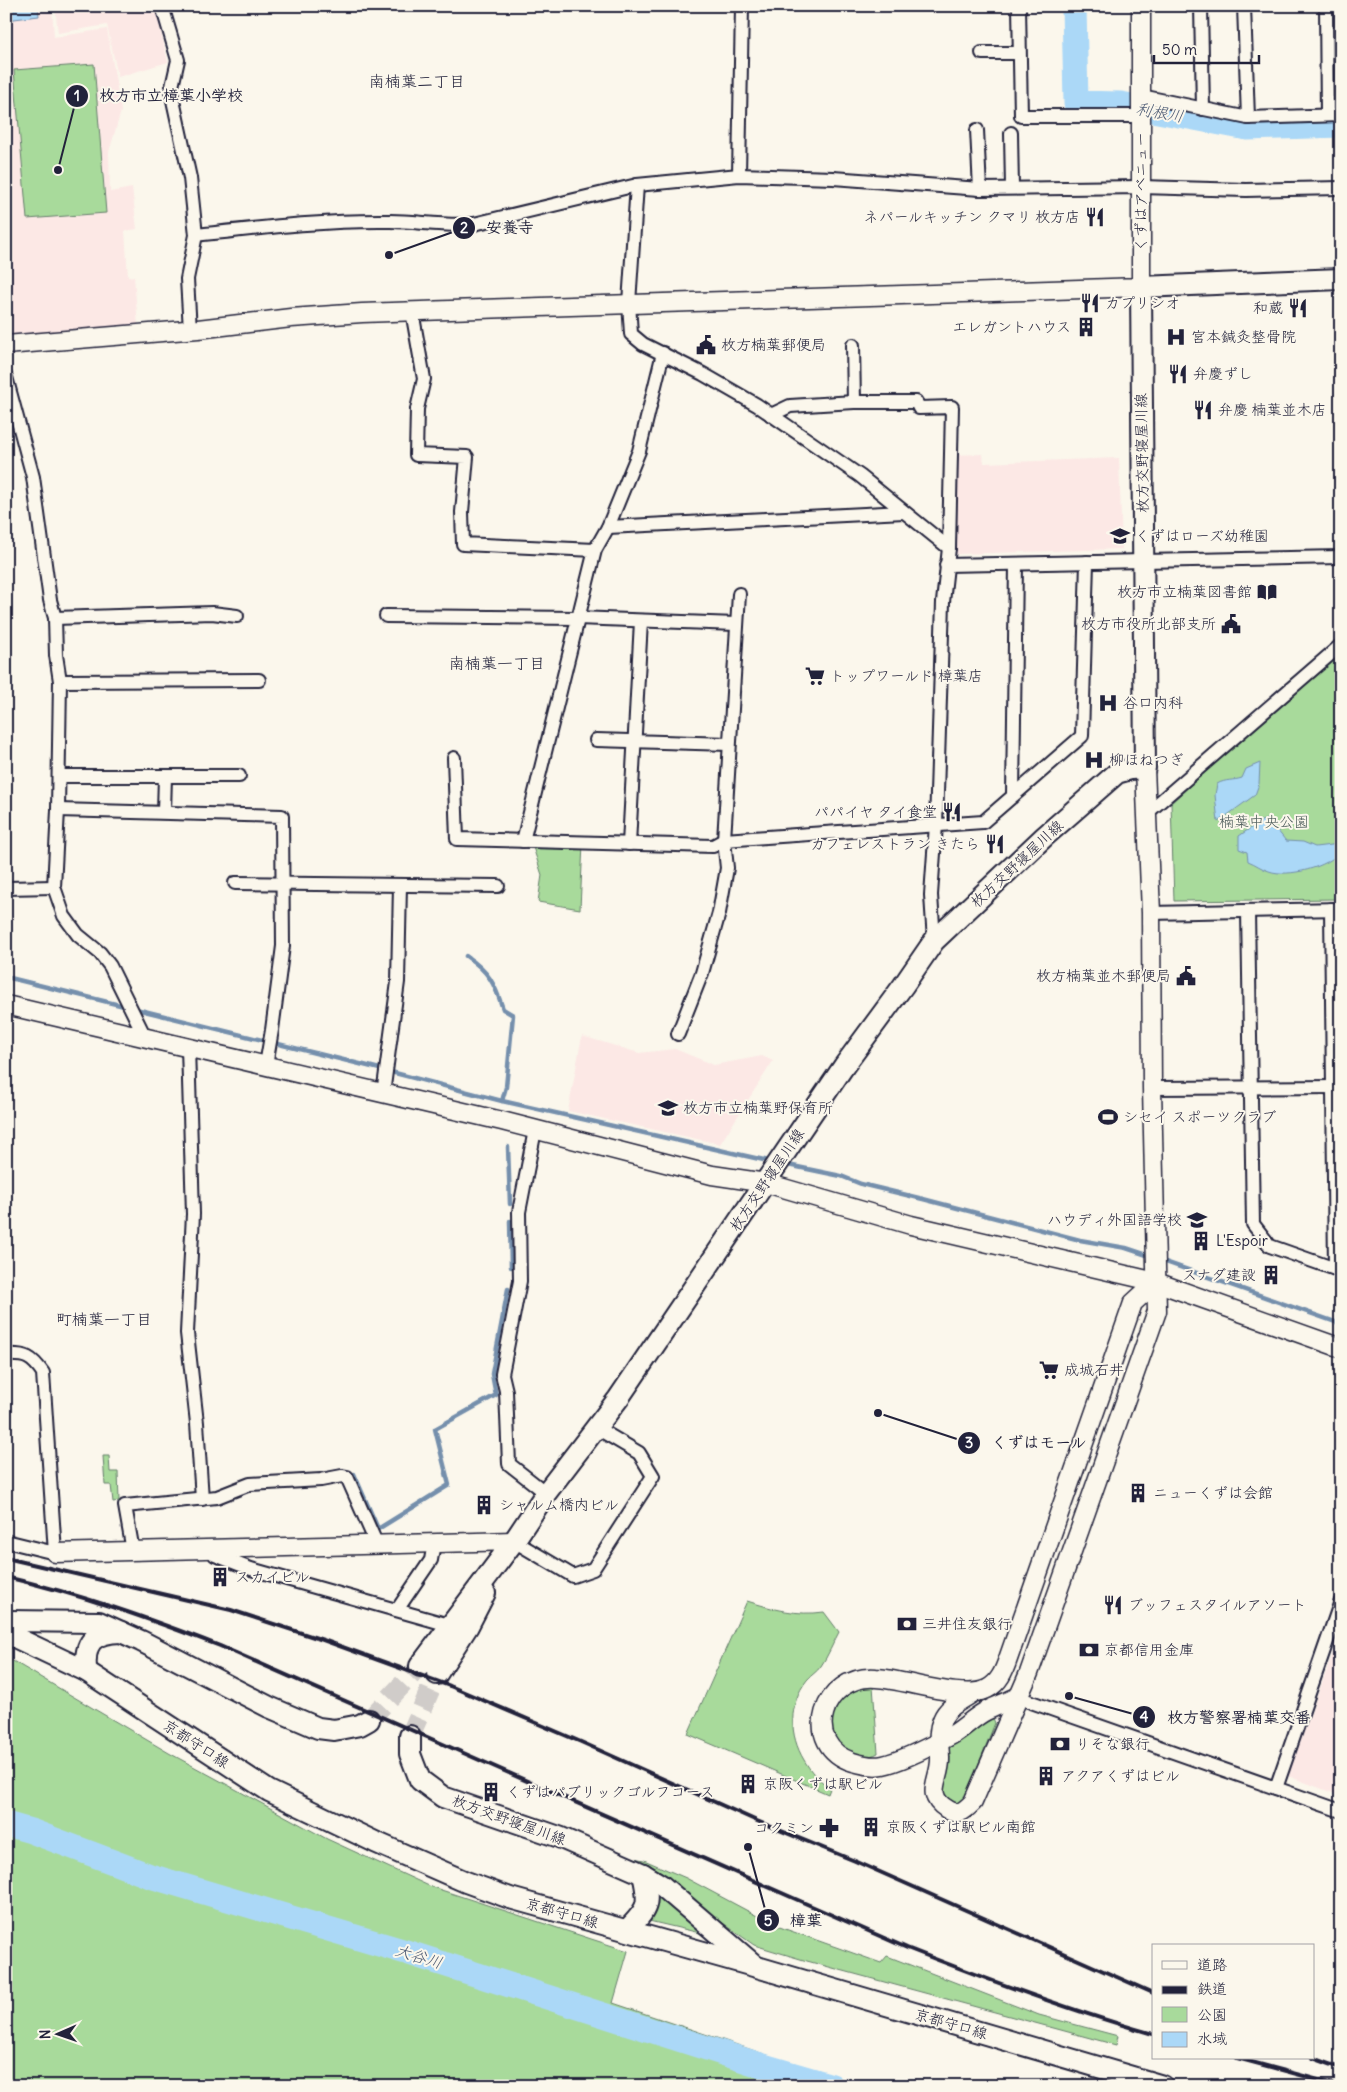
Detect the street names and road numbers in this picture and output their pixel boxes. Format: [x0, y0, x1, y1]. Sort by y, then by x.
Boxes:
street label: くずはアベニュー [1131, 132, 1150, 252]
street label: 枚方交野寝屋川線 [1131, 393, 1152, 513]
street label: 枚方交野寝屋川線 [966, 816, 1067, 912]
street label: 枚方交野寝屋川線 [725, 1125, 808, 1235]
street label: 京都守口線 [160, 1715, 233, 1772]
street label: 枚方交野寝屋川線 [450, 1790, 569, 1849]
street label: 京都守口線 [523, 1893, 601, 1932]
street label: 京都守口線 [912, 2004, 990, 2043]

